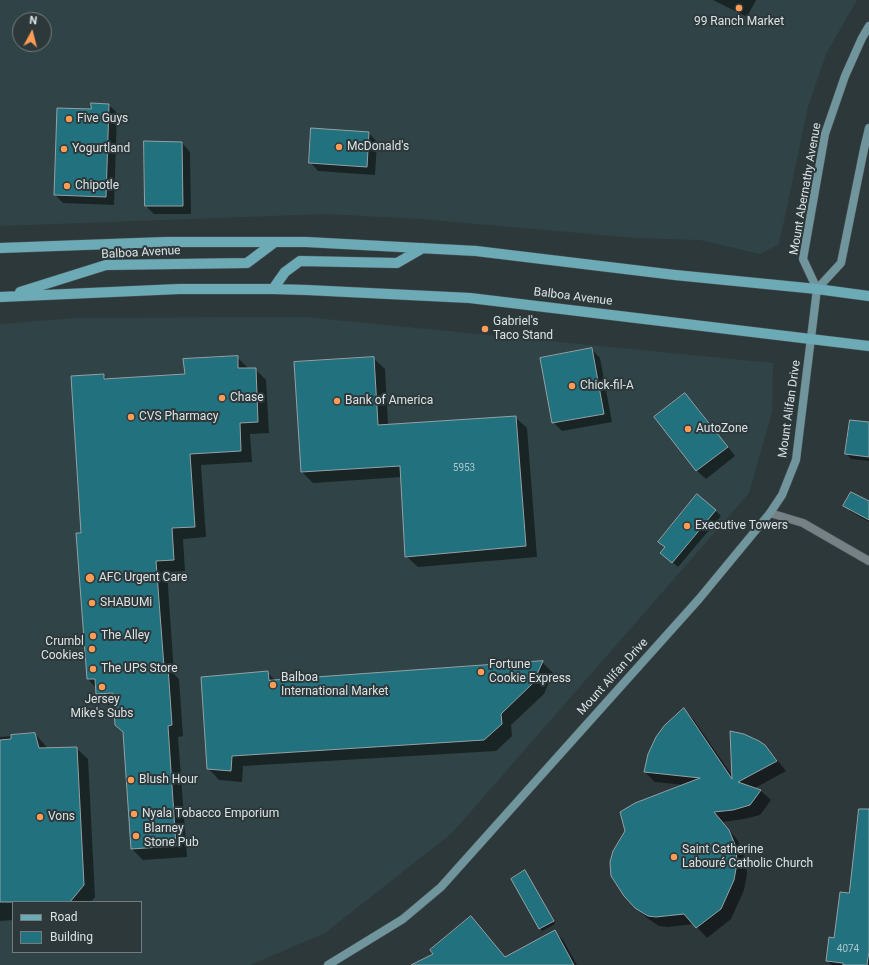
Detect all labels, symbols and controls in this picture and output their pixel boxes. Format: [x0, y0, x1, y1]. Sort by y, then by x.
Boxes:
marker: 99 Ranch Market [734, 3, 744, 13]
north arrow [12, 12, 52, 52]
text: N [29, 14, 38, 28]
place label: 99 Ranch Market [694, 15, 784, 29]
place label: Five Guys [77, 112, 128, 126]
marker: Five Guys [64, 114, 74, 124]
street label: Mount Abernathy Avenue [787, 122, 825, 256]
place label: McDonald's [347, 140, 409, 154]
place label: Yogurtland [72, 142, 130, 156]
marker: McDonald's [334, 142, 344, 152]
marker: Yogurtland [59, 144, 69, 154]
place label: Chipotle [75, 179, 119, 193]
marker: Chipotle [62, 181, 72, 191]
street label: Balboa Avenue [101, 244, 181, 262]
street label: Balboa Avenue [533, 285, 613, 309]
place label: Gabriel's Taco Stand [493, 315, 553, 343]
marker: Gabriel's Taco Stand [480, 324, 490, 334]
street label: Mount Alifan Drive [776, 359, 804, 459]
place label: Chick-fil-A [580, 379, 634, 393]
marker: Chick-fil-A [567, 381, 577, 391]
place label: Chase [230, 391, 264, 405]
marker: Chase [217, 393, 227, 403]
place label: Bank of America [345, 394, 433, 408]
marker: Bank of America [332, 396, 342, 406]
place label: CVS Pharmacy [139, 410, 218, 424]
marker: CVS Pharmacy [126, 412, 136, 422]
place label: AutoZone [696, 422, 748, 436]
marker: AutoZone [683, 424, 693, 434]
house number: 5953 [453, 462, 475, 474]
place label: Executive Towers [695, 519, 788, 533]
marker: Executive Towers [682, 521, 692, 531]
place label: AFC Urgent Care [99, 571, 187, 585]
marker: AFC Urgent Care [84, 572, 96, 584]
place label: SHABUMi [100, 596, 152, 610]
marker: SHABUMi [87, 598, 97, 608]
place label: The Alley [101, 629, 150, 643]
marker: The Alley [88, 631, 98, 641]
place label: Crumbl Cookies [41, 635, 84, 663]
street label: Mount Alifan Drive [575, 636, 651, 718]
marker: Crumbl Cookies [87, 644, 97, 654]
place label: Fortune Cookie Express [489, 658, 571, 686]
place label: The UPS Store [101, 662, 178, 676]
marker: The UPS Store [88, 664, 98, 674]
marker: Fortune Cookie Express [476, 667, 486, 677]
place label: Balboa International Market [281, 671, 388, 699]
marker: Balboa International Market [268, 680, 278, 690]
marker: Jersey Mike's Subs [97, 682, 107, 692]
place label: Jersey Mike's Subs [70, 693, 134, 721]
place label: Blush Hour [139, 773, 198, 787]
marker: Blush Hour [126, 775, 136, 785]
place label: Nyala Tobacco Emporium [142, 807, 279, 821]
marker: Nyala Tobacco Emporium [129, 809, 139, 819]
place label: Vons [48, 810, 75, 824]
marker: Vons [35, 812, 45, 822]
place label: Blarney Stone Pub [144, 822, 199, 850]
marker: Blarney Stone Pub [131, 831, 141, 841]
place label: Saint Catherine Labouré Catholic Church [682, 843, 813, 871]
marker: Saint Catherine Labouré Catholic Church [669, 852, 679, 862]
legend [12, 901, 142, 953]
text: Road [50, 910, 78, 924]
text: Building [50, 930, 93, 944]
house number: 4074 [837, 943, 859, 955]

